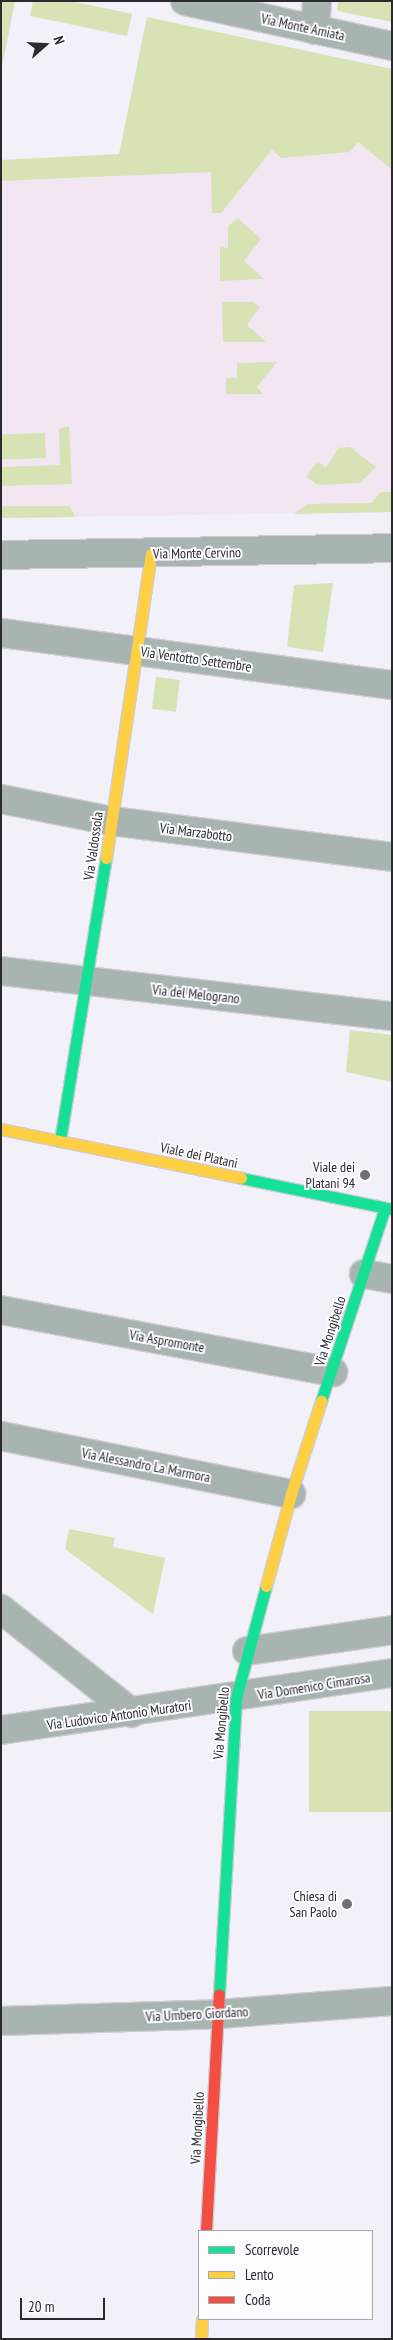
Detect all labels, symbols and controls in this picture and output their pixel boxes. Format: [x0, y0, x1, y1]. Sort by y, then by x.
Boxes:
street label: Via Monte Amiata [259, 10, 347, 44]
north arrow [20, 20, 70, 70]
text: N [49, 34, 69, 47]
street label: Via Monte Cervino [153, 544, 241, 562]
street label: Via Ventotto Settembre [139, 643, 253, 675]
street label: Via Valdossola [80, 810, 106, 882]
street label: Via Marzabotto [159, 819, 233, 845]
street label: Via del Melograno [151, 981, 241, 1007]
street label: Viale dei Platani [159, 1139, 239, 1171]
place label: Viale dei Platani 94 [306, 1159, 355, 1192]
marker: Viale dei Platani 94 [359, 1169, 371, 1181]
street label: Via Mongibello [311, 1294, 349, 1368]
street label: Via Aspromonte [128, 1326, 206, 1356]
street label: Via Alessandro La Marmora [80, 1444, 212, 1486]
street label: Via Domenico Cimarosa [257, 1669, 371, 1703]
street label: Via Mongibello [209, 1686, 233, 1760]
street label: Via Ludovico Antonio Muratori [46, 1697, 192, 1733]
place label: Chiesa di San Paolo [289, 1888, 337, 1920]
marker: Chiesa di San Paolo [341, 1898, 353, 1910]
street label: Via Umbero Giordano [145, 2003, 249, 2025]
street label: Via Mongibello [187, 2091, 207, 2165]
legend [198, 2230, 373, 2320]
text: Scorrevole [245, 2240, 299, 2259]
text: Lento [245, 2265, 274, 2284]
scale bar [22, 2288, 108, 2320]
text: Coda [245, 2290, 270, 2309]
text: 20 m [28, 2297, 54, 2316]

